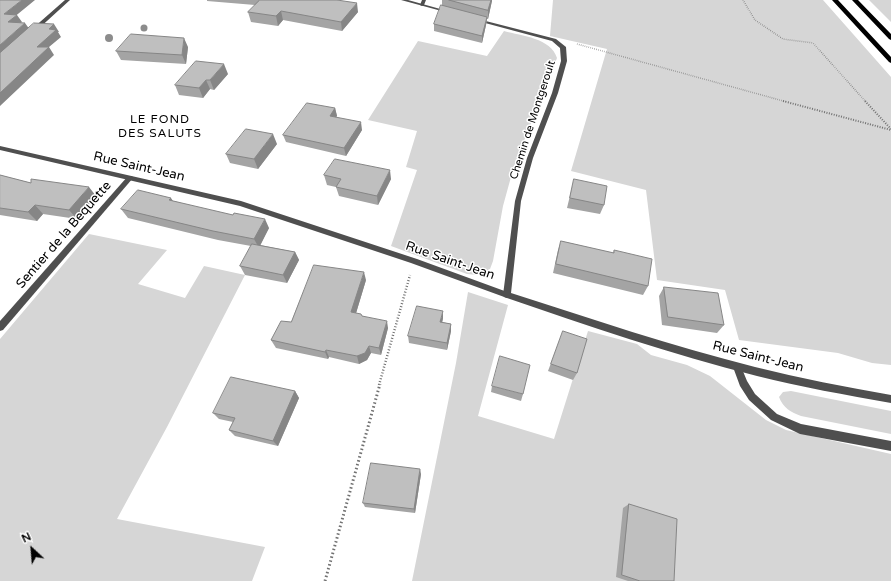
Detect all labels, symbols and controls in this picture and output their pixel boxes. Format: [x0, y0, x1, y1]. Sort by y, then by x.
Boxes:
street label: Chemin de Montgeroult [508, 59, 558, 181]
district label: LE FOND DES SALUTS [118, 113, 202, 141]
street label: Rue Saint-Jean [92, 149, 186, 185]
street label: Sentier de la Bequette [13, 178, 115, 292]
street label: Rue Saint-Jean [403, 238, 497, 284]
street label: Rue Saint-Jean [711, 338, 805, 376]
north arrow [12, 529, 52, 569]
text: N [20, 530, 33, 546]

